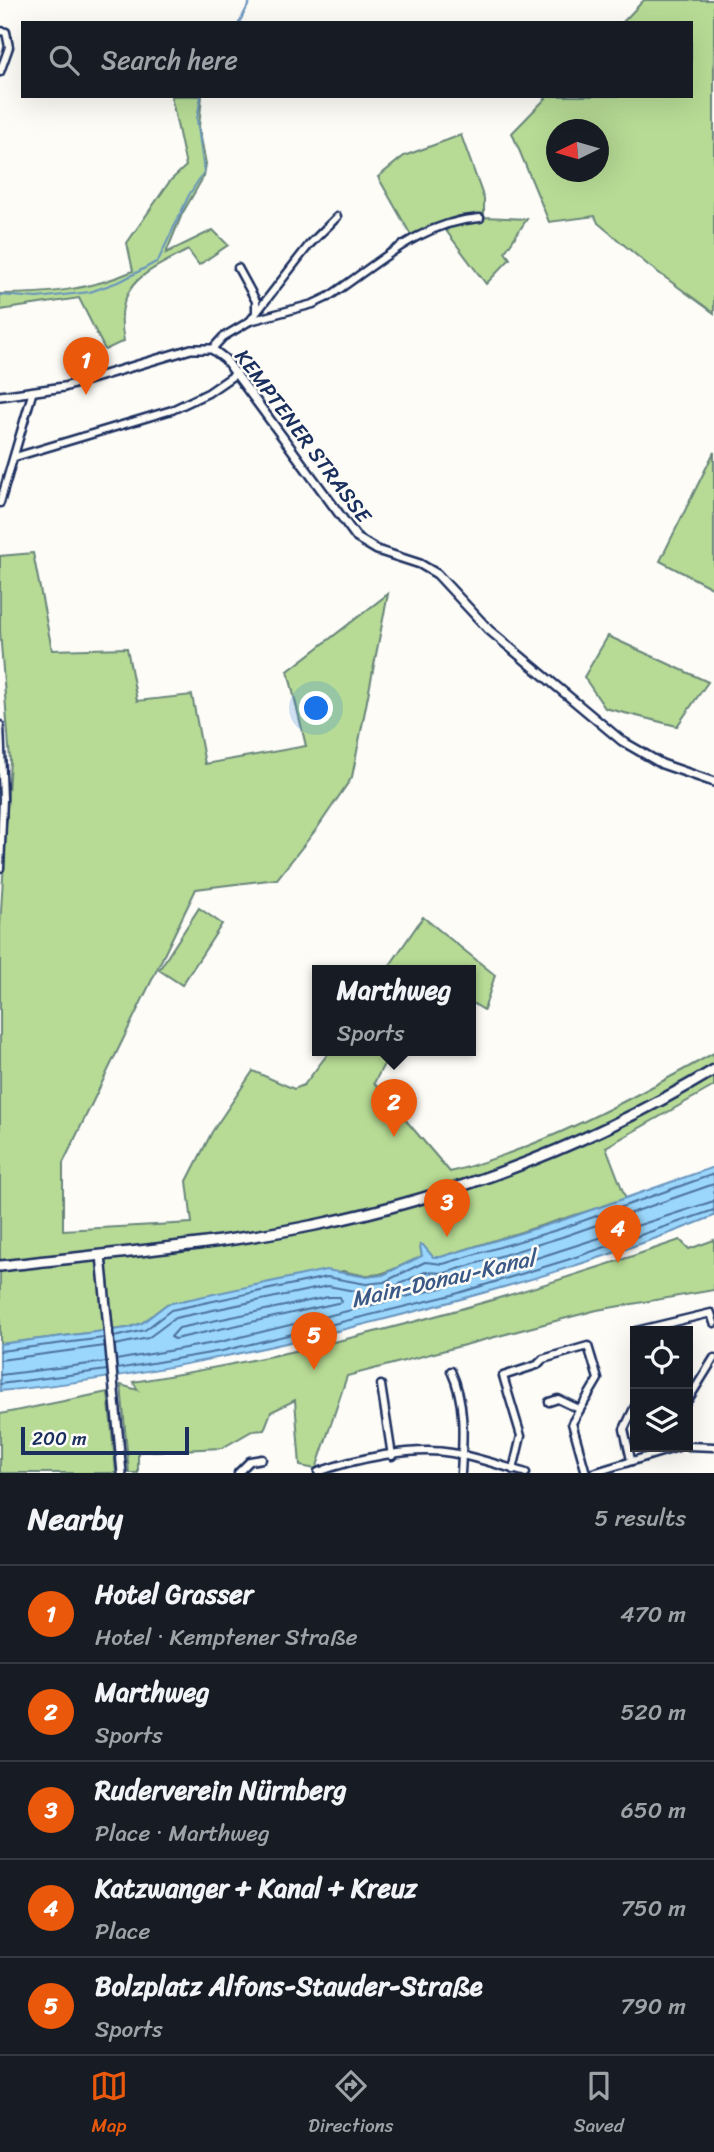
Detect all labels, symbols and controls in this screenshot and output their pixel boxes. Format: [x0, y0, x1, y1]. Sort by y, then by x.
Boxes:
search box [21, 21, 693, 98]
text: Search here [101, 37, 238, 83]
icon: search [45, 41, 83, 79]
north arrow [546, 119, 609, 182]
pin: 1 [63, 337, 109, 395]
street label: KEMPTENER STRASSE [224, 340, 382, 533]
your location [299, 691, 333, 725]
popup [312, 965, 476, 1056]
text: Marthweg [337, 967, 451, 1013]
text: Sports [337, 1013, 404, 1054]
pin: 2 [371, 1079, 417, 1137]
pin: 3 [424, 1179, 470, 1237]
pin: 4 [595, 1205, 641, 1263]
water label: Main-Donau-Kanal [347, 1237, 544, 1320]
pin: 5 [291, 1312, 337, 1370]
map controls [630, 1326, 693, 1452]
button: locate [630, 1326, 693, 1389]
button: layers [630, 1389, 693, 1452]
text: 200 m [32, 1422, 87, 1455]
scale bar [21, 1424, 189, 1456]
text: Nearby [28, 1492, 123, 1546]
text: 5 results [595, 1498, 686, 1539]
text: Hotel Grasser [95, 1571, 253, 1617]
text: 1 [46, 1594, 56, 1635]
text: 470 m [620, 1594, 686, 1635]
text: Hotel · Kemptener Straße [95, 1617, 358, 1658]
text: Marthweg [95, 1669, 209, 1715]
text: 2 [44, 1692, 58, 1733]
text: 520 m [620, 1692, 686, 1733]
text: Sports [95, 1715, 163, 1756]
text: Ruderverein Nürnberg [95, 1767, 347, 1813]
text: 3 [45, 1790, 57, 1831]
text: 650 m [621, 1790, 686, 1831]
text: Place · Marthweg [95, 1813, 270, 1854]
text: Katzwanger + Kanal + Kreuz [95, 1865, 417, 1911]
text: 4 [44, 1888, 58, 1929]
text: 750 m [621, 1888, 686, 1929]
text: Place [95, 1911, 150, 1952]
text: Bolzplatz Alfons-Stauder-Straße [95, 1963, 482, 2009]
text: 5 [44, 1986, 58, 2027]
text: 790 m [621, 1986, 686, 2027]
text: Sports [95, 2009, 163, 2050]
tab: Map [90, 2067, 128, 2142]
tab: Directions [308, 2067, 394, 2142]
tab: Saved [574, 2067, 624, 2142]

